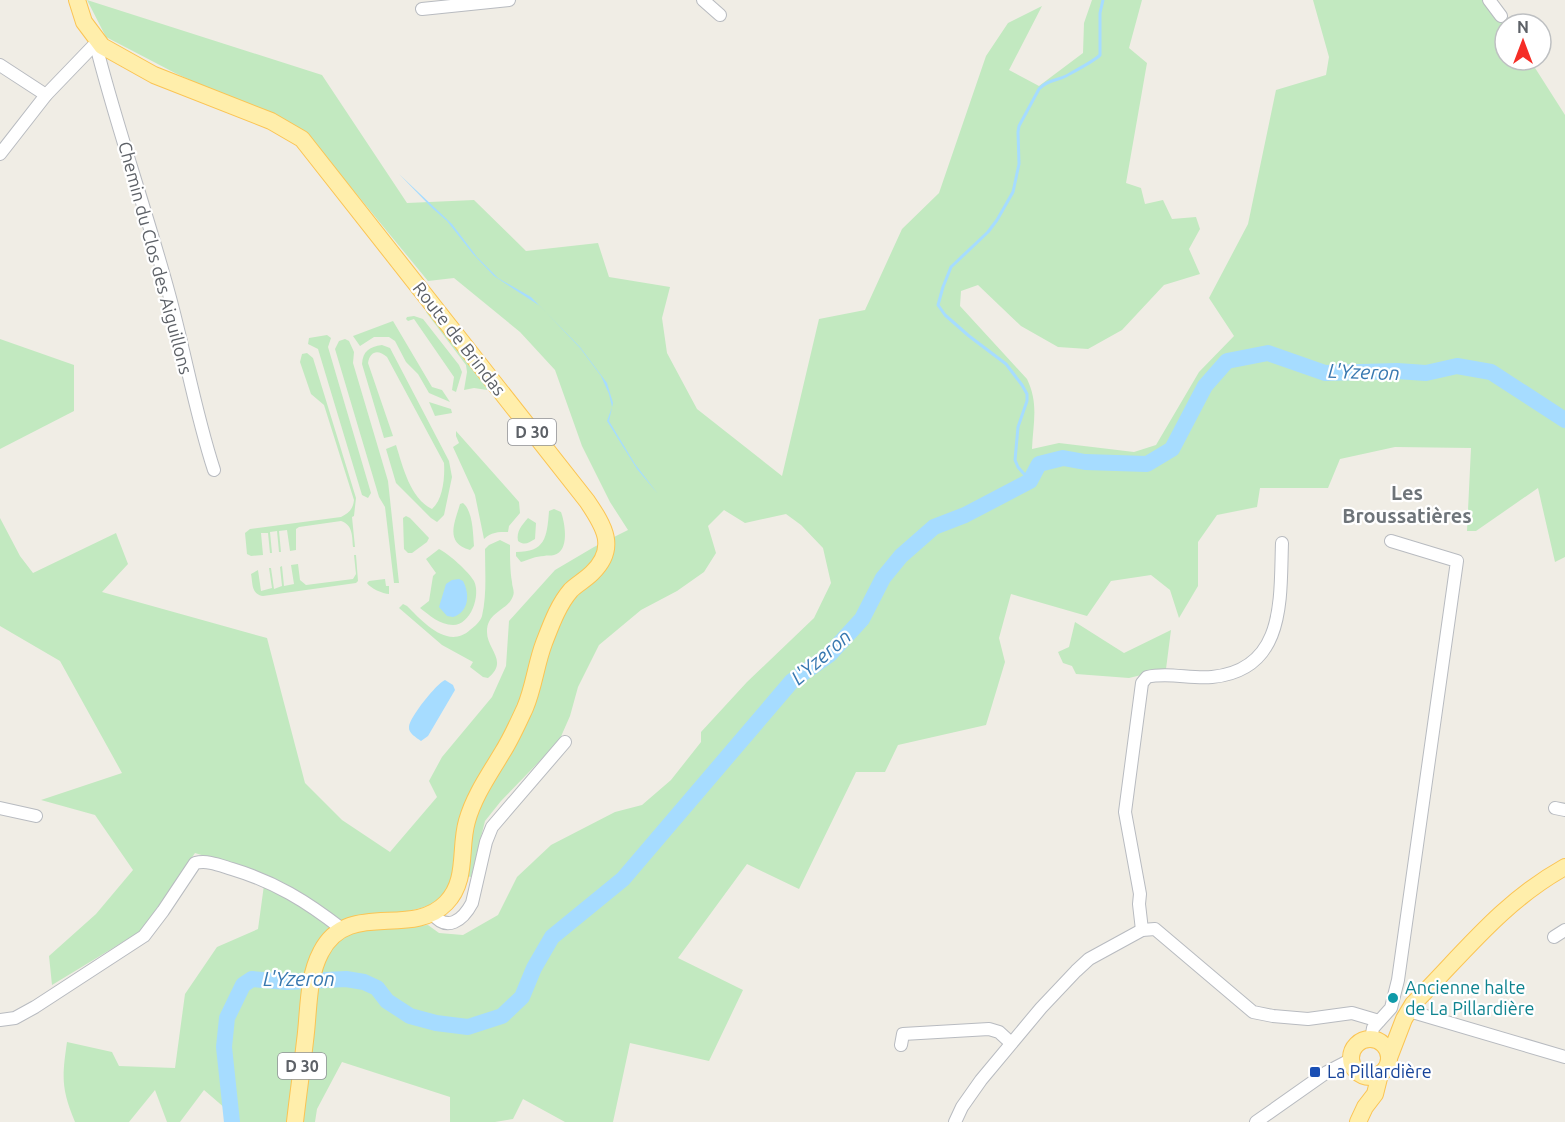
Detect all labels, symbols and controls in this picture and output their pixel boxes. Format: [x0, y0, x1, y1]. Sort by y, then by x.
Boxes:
north arrow [1493, 12, 1553, 72]
text: N [1517, 18, 1529, 36]
street label: Chemin du Clos des Aiguillons [115, 139, 197, 377]
street label: Route de Brindas [409, 278, 510, 399]
water label: L'Yzeron [1328, 359, 1400, 384]
road number: D 30 [508, 419, 556, 445]
district label: Les Broussatières [1342, 481, 1472, 527]
water label: L'Yzeron [786, 624, 855, 689]
water label: L'Yzeron [263, 967, 335, 990]
place label: Ancienne halte de La Pillardière [1405, 977, 1534, 1018]
marker: Ancienne halte de La Pillardière [1386, 991, 1400, 1005]
road number: D 30 [278, 1053, 326, 1079]
place label: La Pillardière [1327, 1061, 1432, 1081]
marker: La Pillardière [1308, 1065, 1322, 1079]

